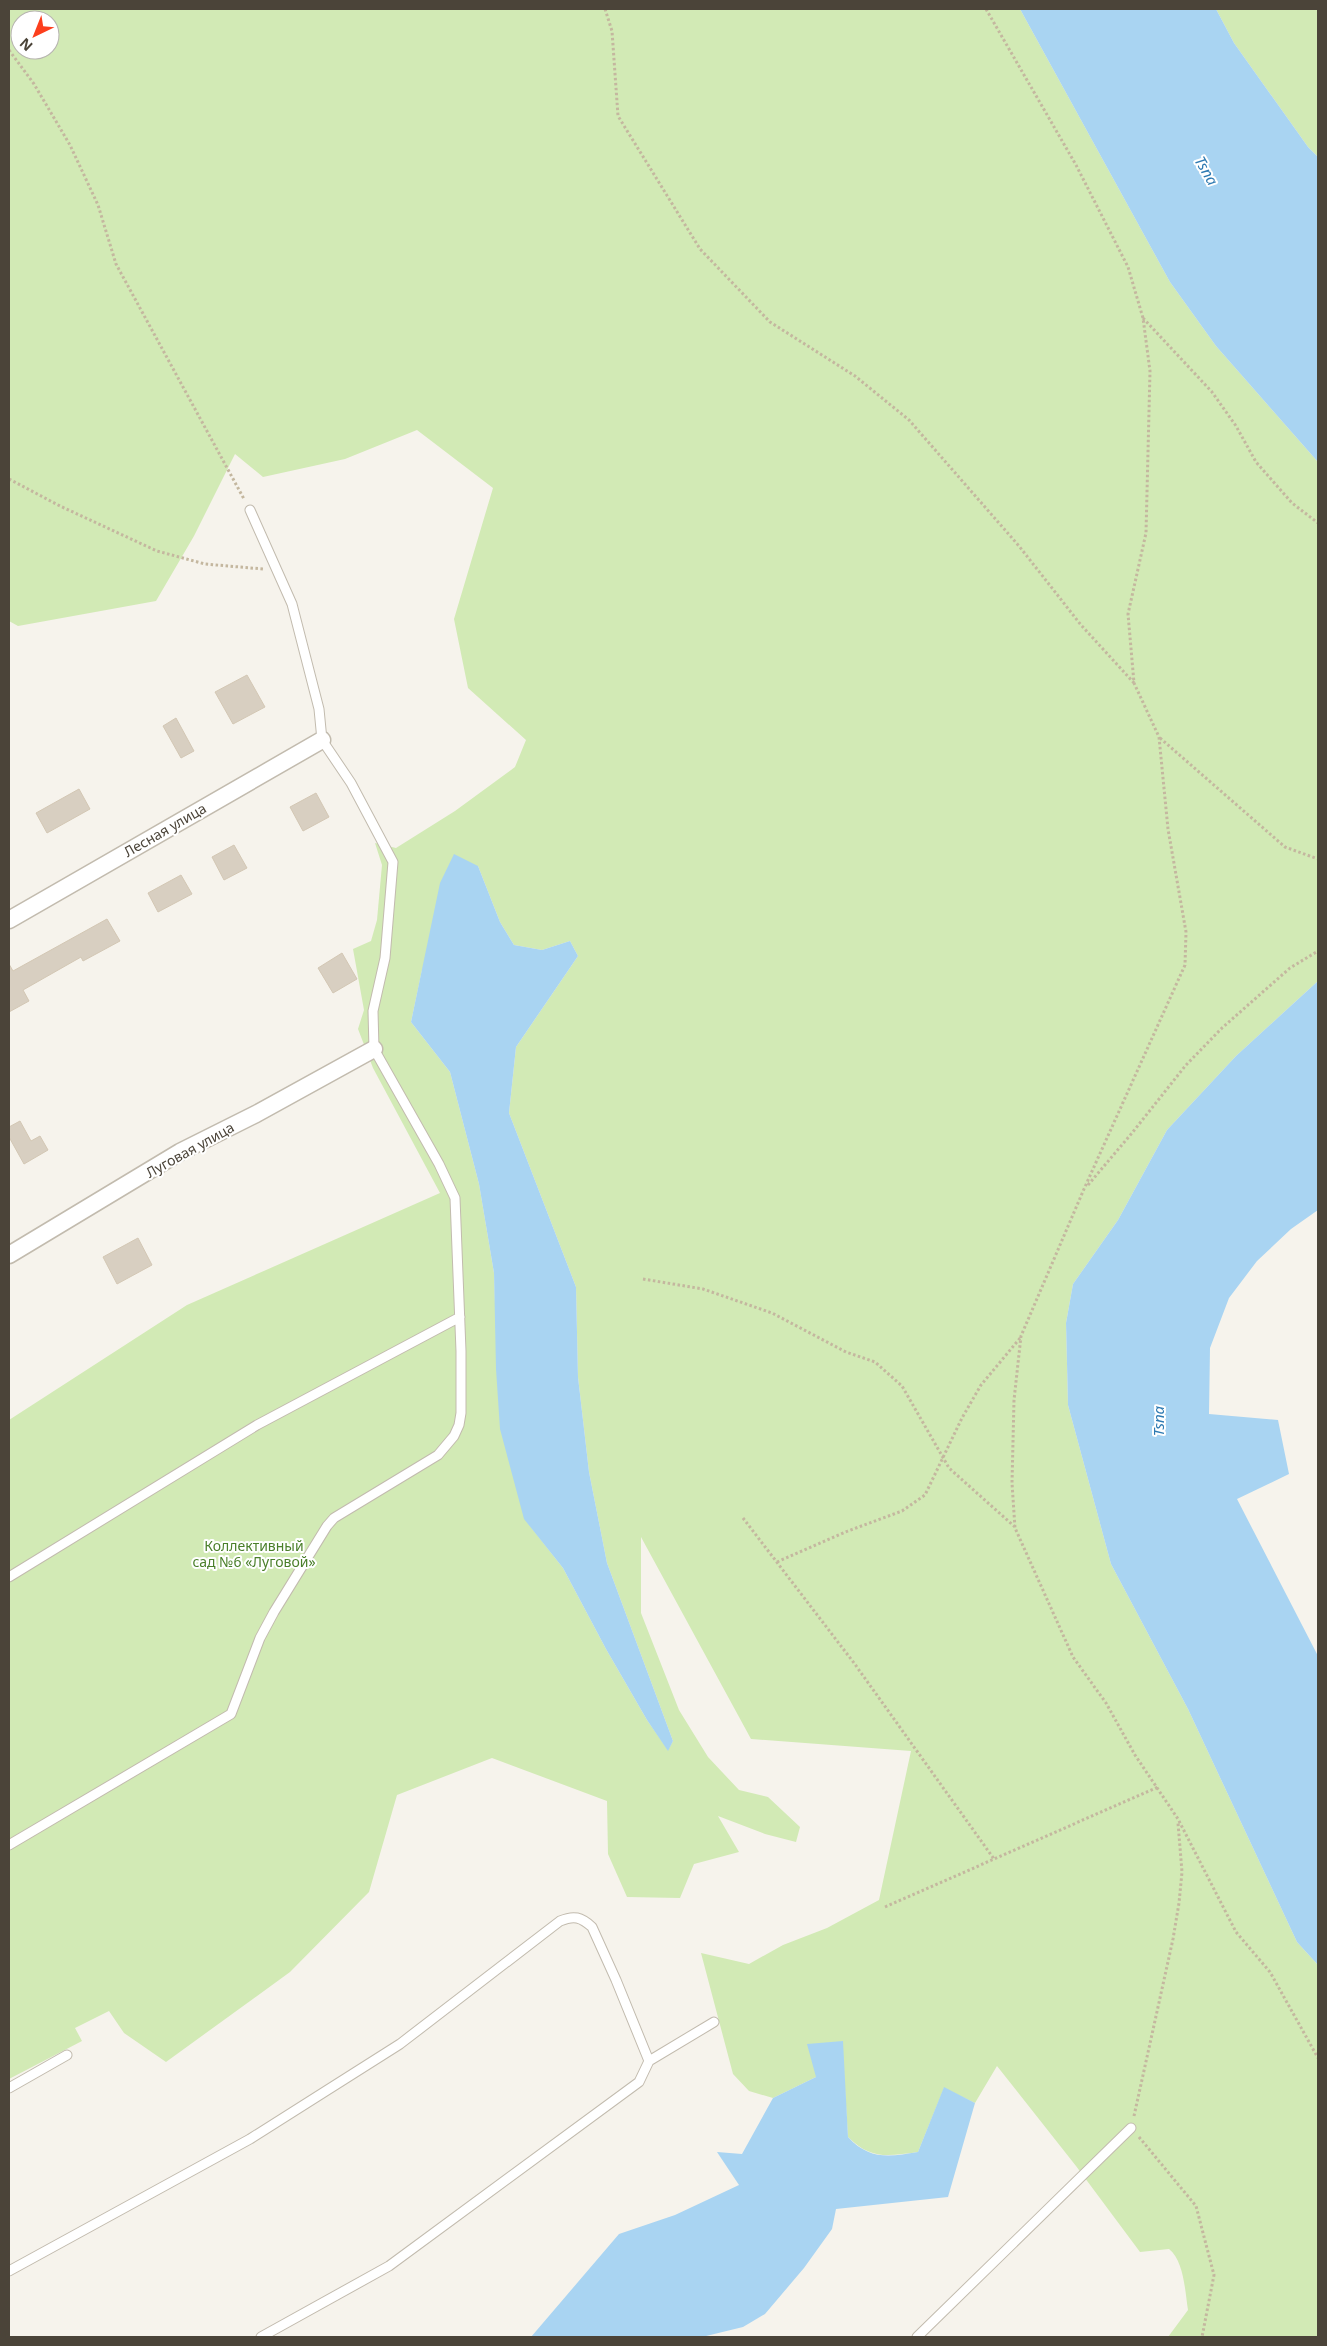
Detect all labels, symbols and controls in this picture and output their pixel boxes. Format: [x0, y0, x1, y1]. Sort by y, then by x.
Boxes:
north arrow [10, 10, 60, 60]
text: N [15, 34, 36, 56]
water label: Tsna [1191, 152, 1223, 189]
street label: Лесная улица [120, 798, 209, 861]
street label: Луговая улица [142, 1117, 237, 1182]
water label: Tsna [1148, 1405, 1168, 1436]
park label: Коллективный сад №6 «Луговой» [192, 1536, 316, 1571]

